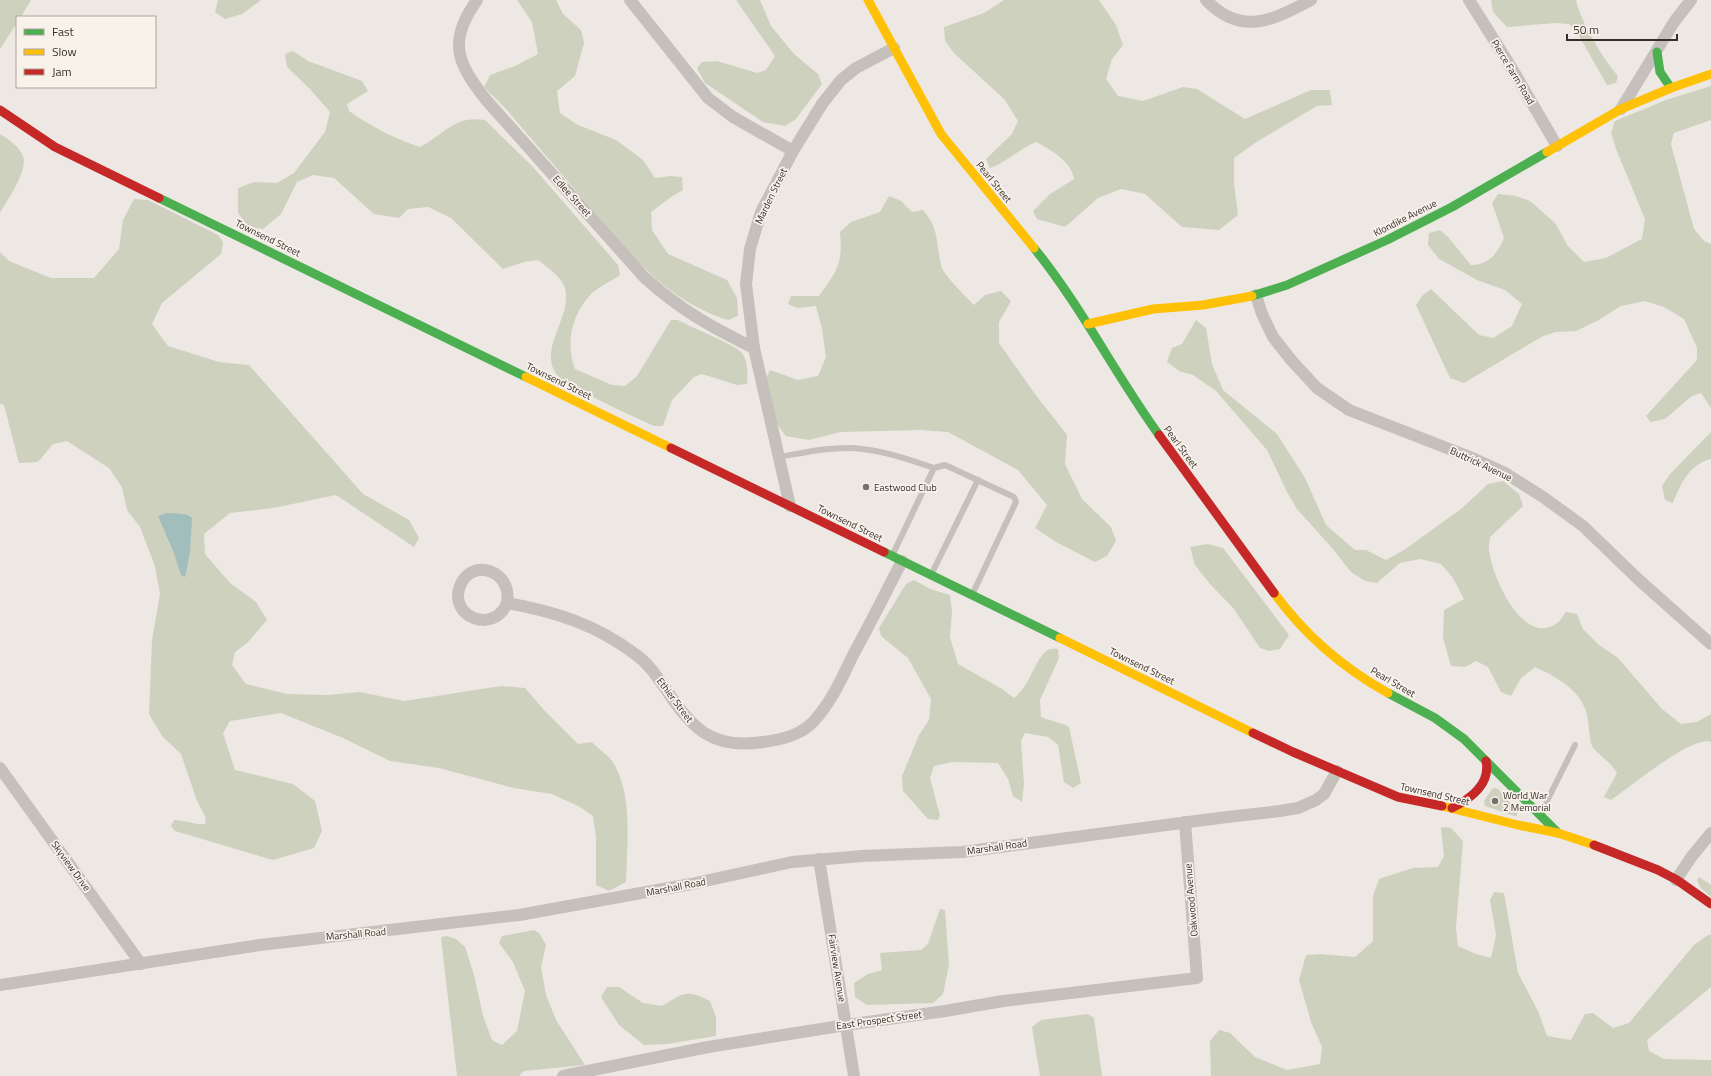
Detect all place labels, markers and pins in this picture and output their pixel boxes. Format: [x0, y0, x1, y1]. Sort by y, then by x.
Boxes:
place label: Eastwood Club [874, 480, 937, 495]
marker: Eastwood Club [861, 482, 871, 492]
place label: World War 2 Memorial [1503, 788, 1551, 815]
marker: World War 2 Memorial [1490, 796, 1500, 806]

